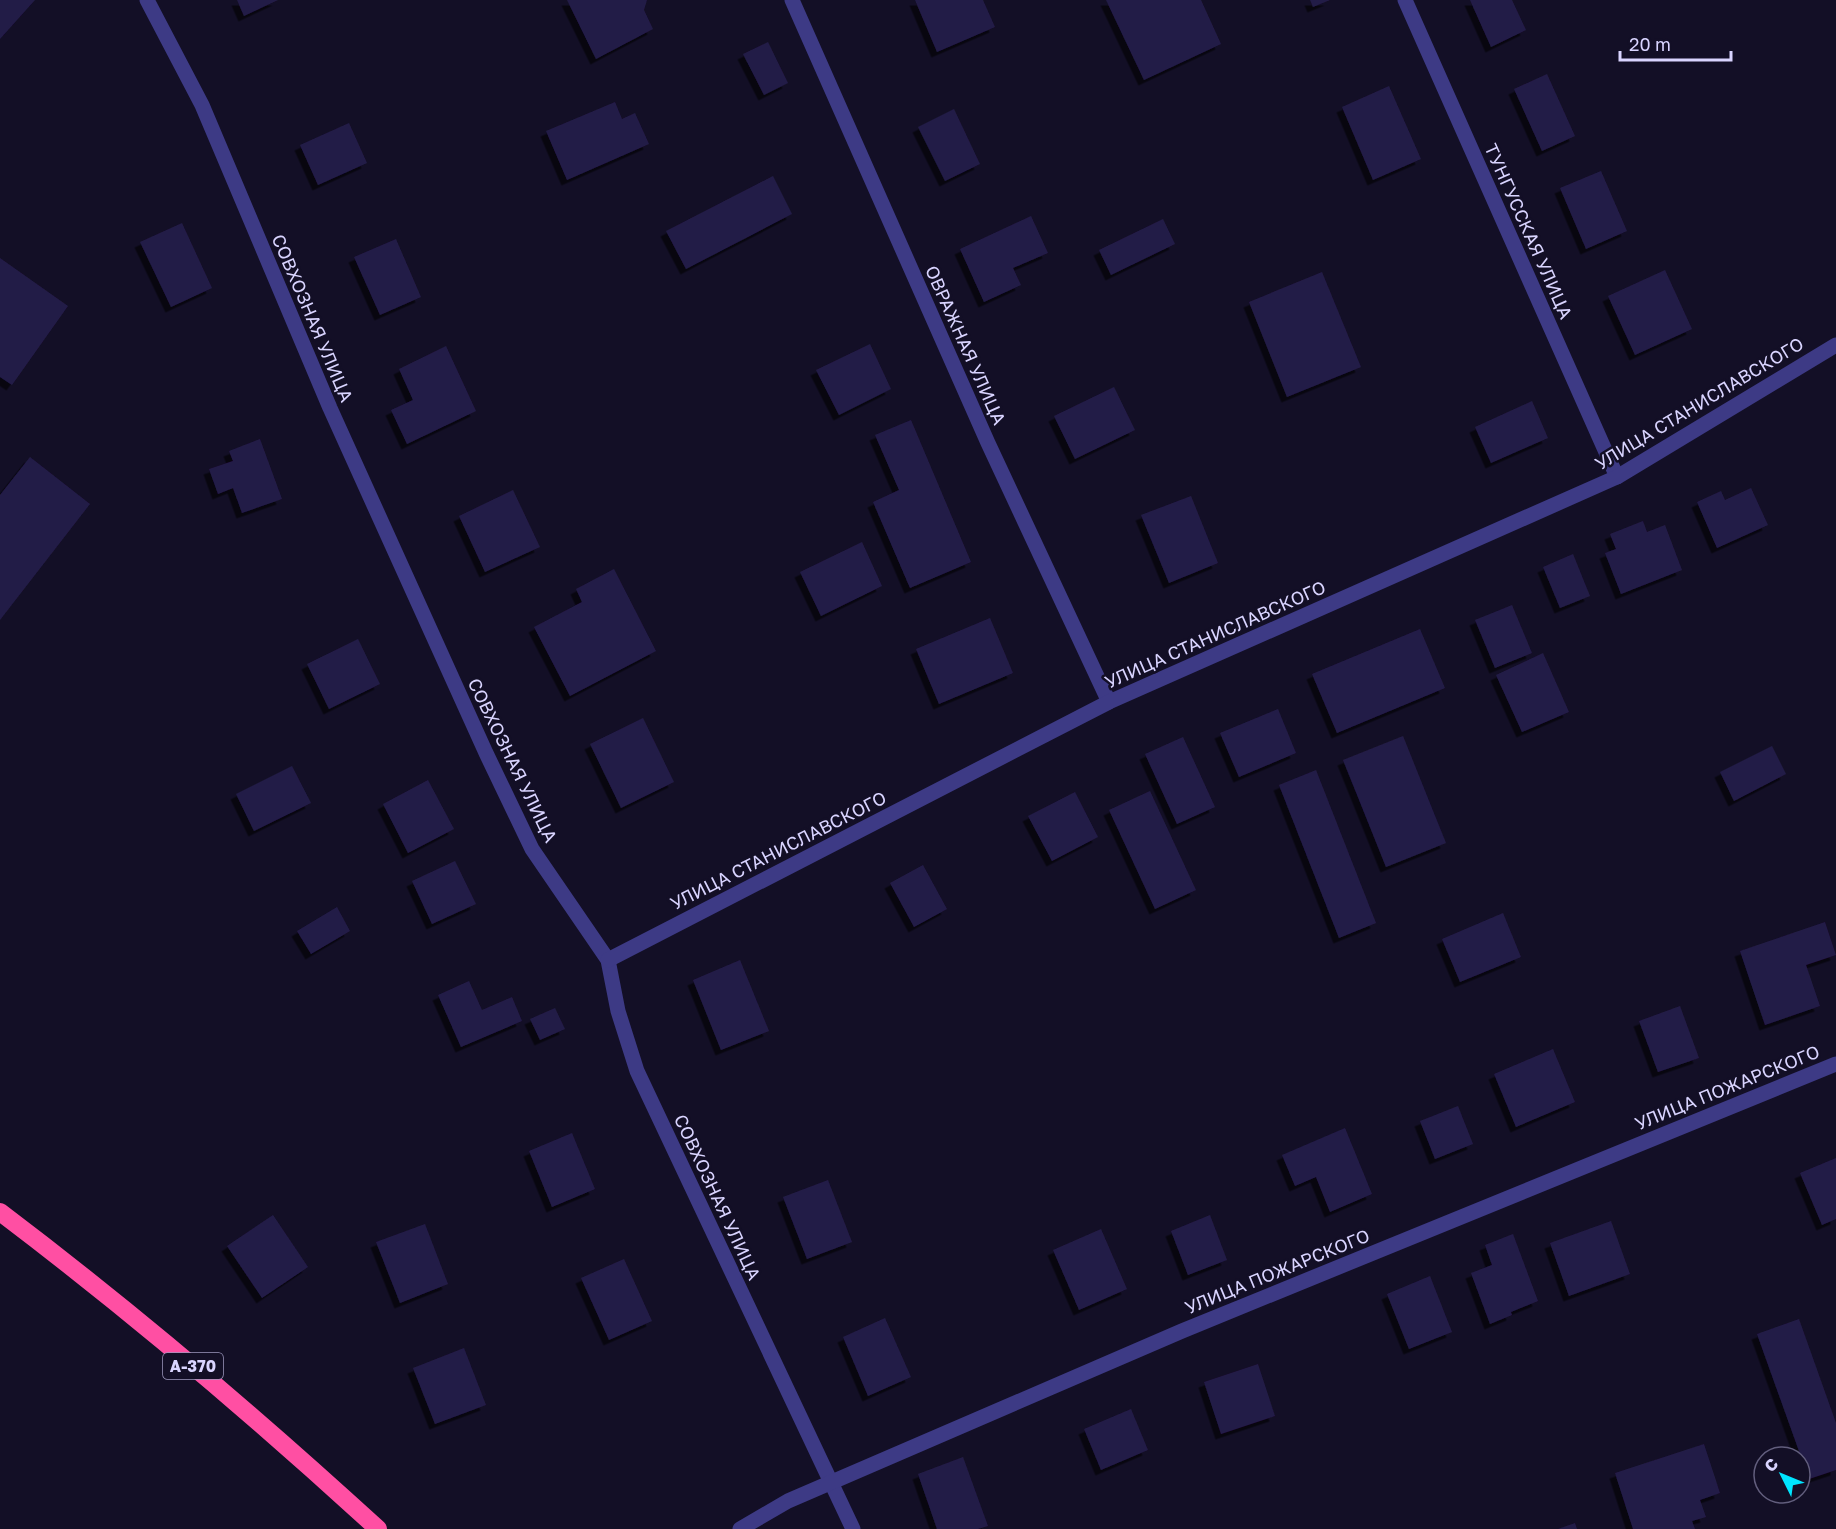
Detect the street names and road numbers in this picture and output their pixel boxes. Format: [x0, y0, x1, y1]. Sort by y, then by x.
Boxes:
street label: ТУНГУССКАЯ УЛИЦА [1480, 140, 1578, 322]
street label: СОВХОЗНАЯ УЛИЦА [268, 231, 358, 405]
street label: ОВРАЖНАЯ УЛИЦА [921, 262, 1011, 428]
street label: УЛИЦА СТАНИСЛАВСКОГО [1591, 332, 1807, 474]
street label: УЛИЦА СТАНИСЛАВСКОГО [1101, 575, 1329, 693]
street label: СОВХОЗНАЯ УЛИЦА [464, 674, 562, 846]
street label: УЛИЦА СТАНИСЛАВСКОГО [666, 786, 890, 914]
street label: УЛИЦА ПОЖАРСКОГО [1631, 1040, 1823, 1134]
street label: СОВХОЗНАЯ УЛИЦА [670, 1111, 766, 1283]
street label: УЛИЦА ПОЖАРСКОГО [1181, 1224, 1373, 1318]
road number: А-370 [163, 1353, 223, 1379]

